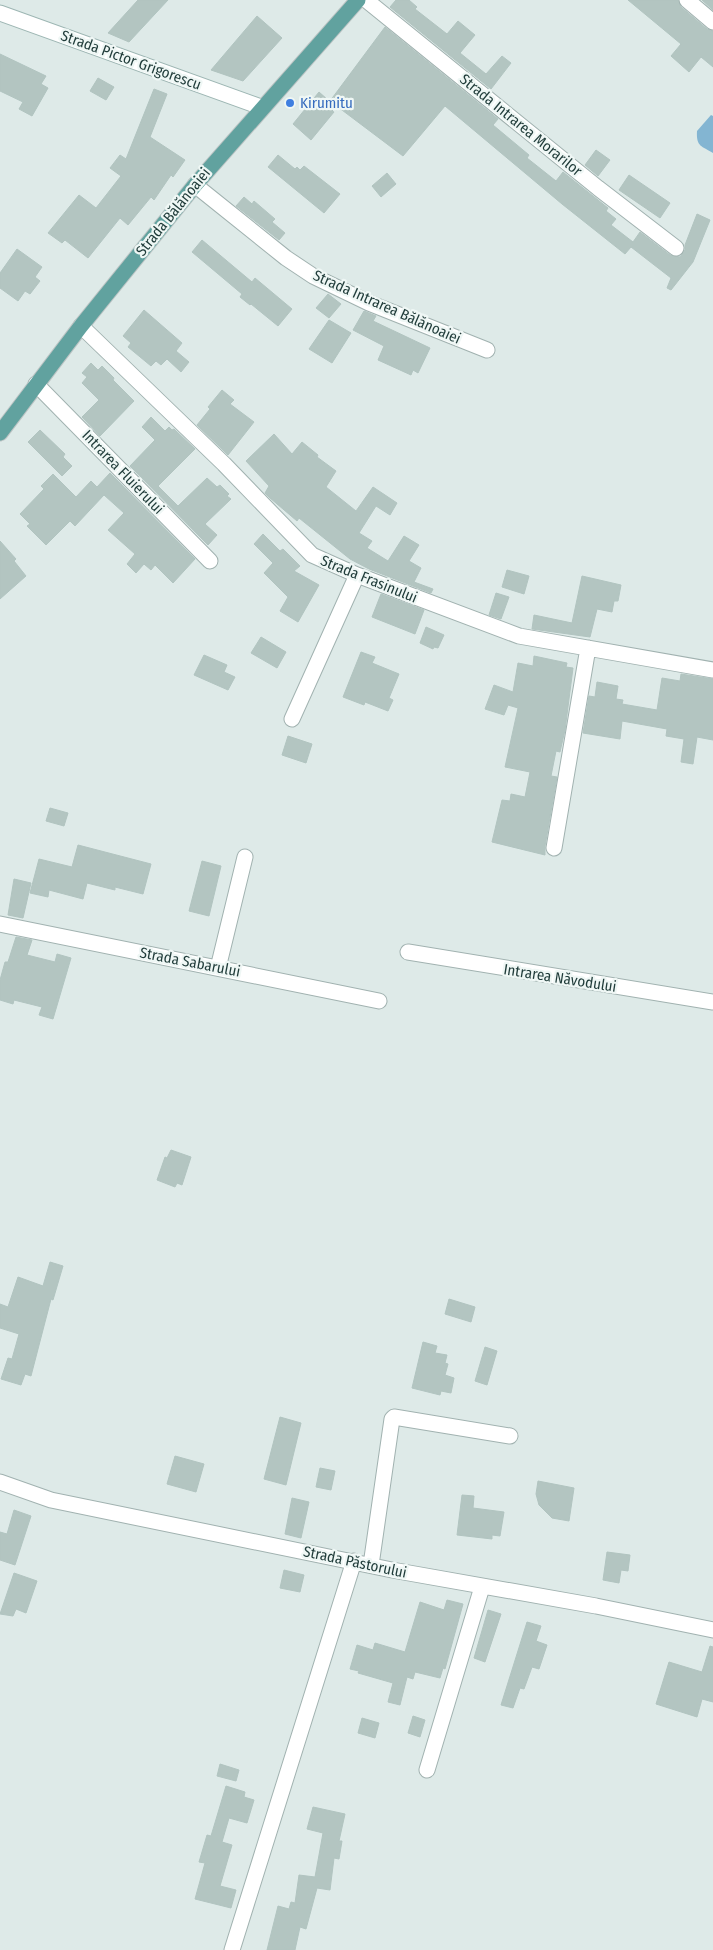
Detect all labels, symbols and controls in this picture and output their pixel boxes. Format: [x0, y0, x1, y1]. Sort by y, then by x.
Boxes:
street label: Strada Pictor Grigorescu [58, 26, 204, 94]
street label: Strada Intrarea Morarilor [456, 70, 586, 180]
place label: Kirumitu [300, 94, 353, 112]
marker: Kirumitu [284, 97, 296, 109]
street label: Strada Bălănoaiei [132, 164, 214, 260]
street label: Strada Intrarea Bălănoaiei [310, 266, 464, 348]
street label: Intrarea Fluierului [78, 426, 168, 518]
street label: Strada Frasinului [318, 551, 420, 607]
street label: Strada Sabarului [138, 943, 242, 981]
street label: Intrarea Năvodului [502, 960, 618, 996]
street label: Strada Păstorului [302, 1542, 408, 1582]

